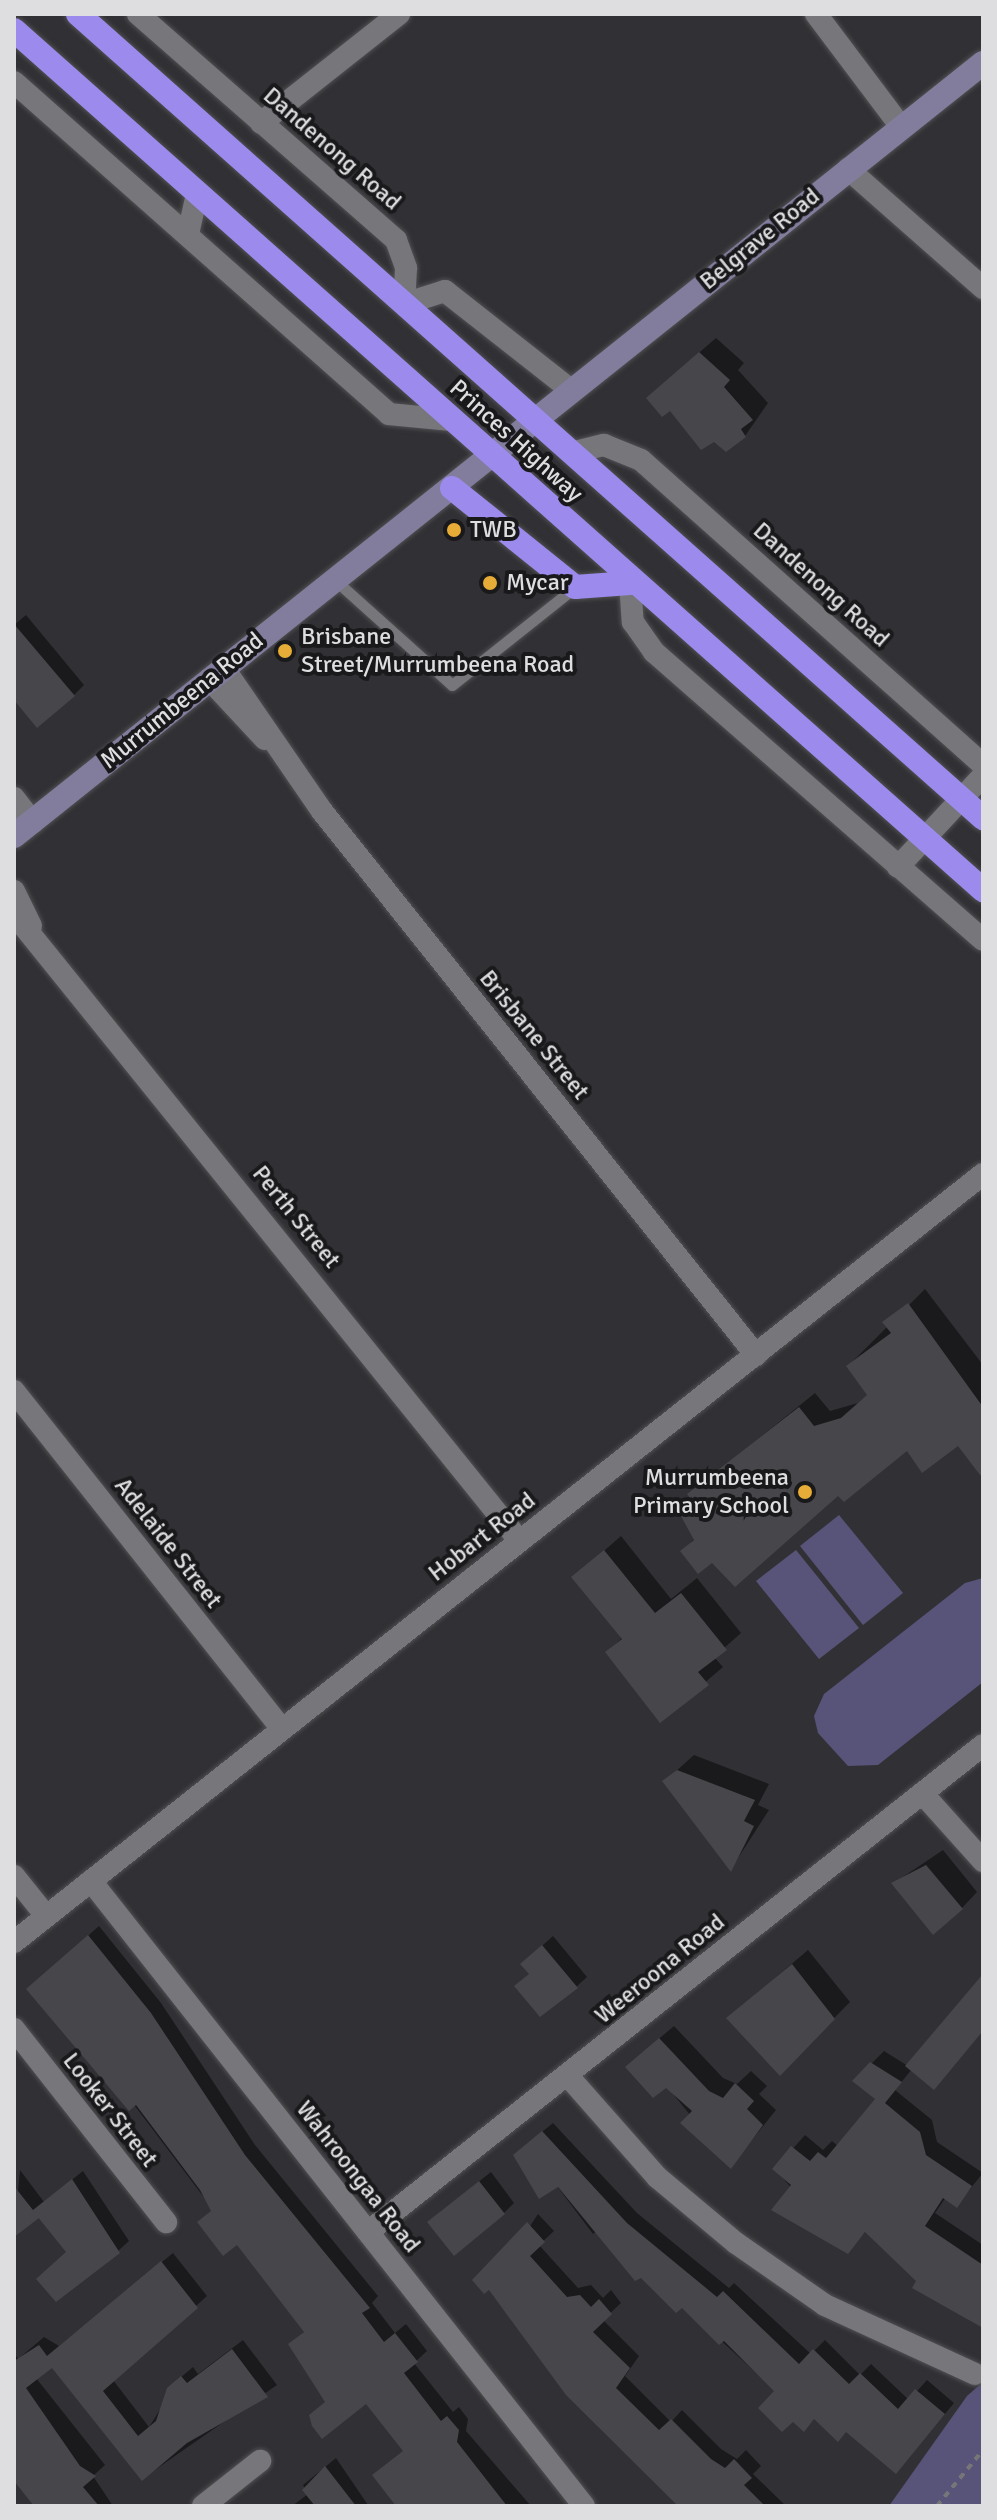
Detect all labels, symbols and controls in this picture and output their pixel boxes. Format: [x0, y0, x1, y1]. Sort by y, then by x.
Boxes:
street label: Dandenong Road [257, 81, 407, 217]
street label: Belgrave Road [694, 182, 826, 296]
street label: Princes Highway [443, 374, 589, 508]
place label: TWB [470, 516, 517, 544]
street label: Dandenong Road [747, 516, 895, 654]
marker: TWB [445, 521, 463, 539]
place label: Mycar [506, 569, 569, 597]
marker: Mycar [481, 574, 499, 592]
place label: Brisbane Street/Murrumbeena Road [301, 623, 574, 679]
street label: Murrumbeena Road [95, 627, 269, 775]
marker: Brisbane Street/Murrumbeena Road [276, 642, 294, 660]
street label: Brisbane Street [473, 964, 595, 1106]
street label: Perth Street [246, 1160, 346, 1274]
place label: Murrumbeena Primary School [633, 1464, 789, 1520]
street label: Adelaide Street [108, 1472, 228, 1614]
marker: Murrumbeena Primary School [796, 1483, 814, 1501]
street label: Hobart Road [423, 1486, 541, 1588]
street label: Weeroona Road [589, 1908, 731, 2030]
street label: Looker Street [56, 2047, 164, 2173]
street label: Wahroongaa Road [290, 2095, 426, 2259]

